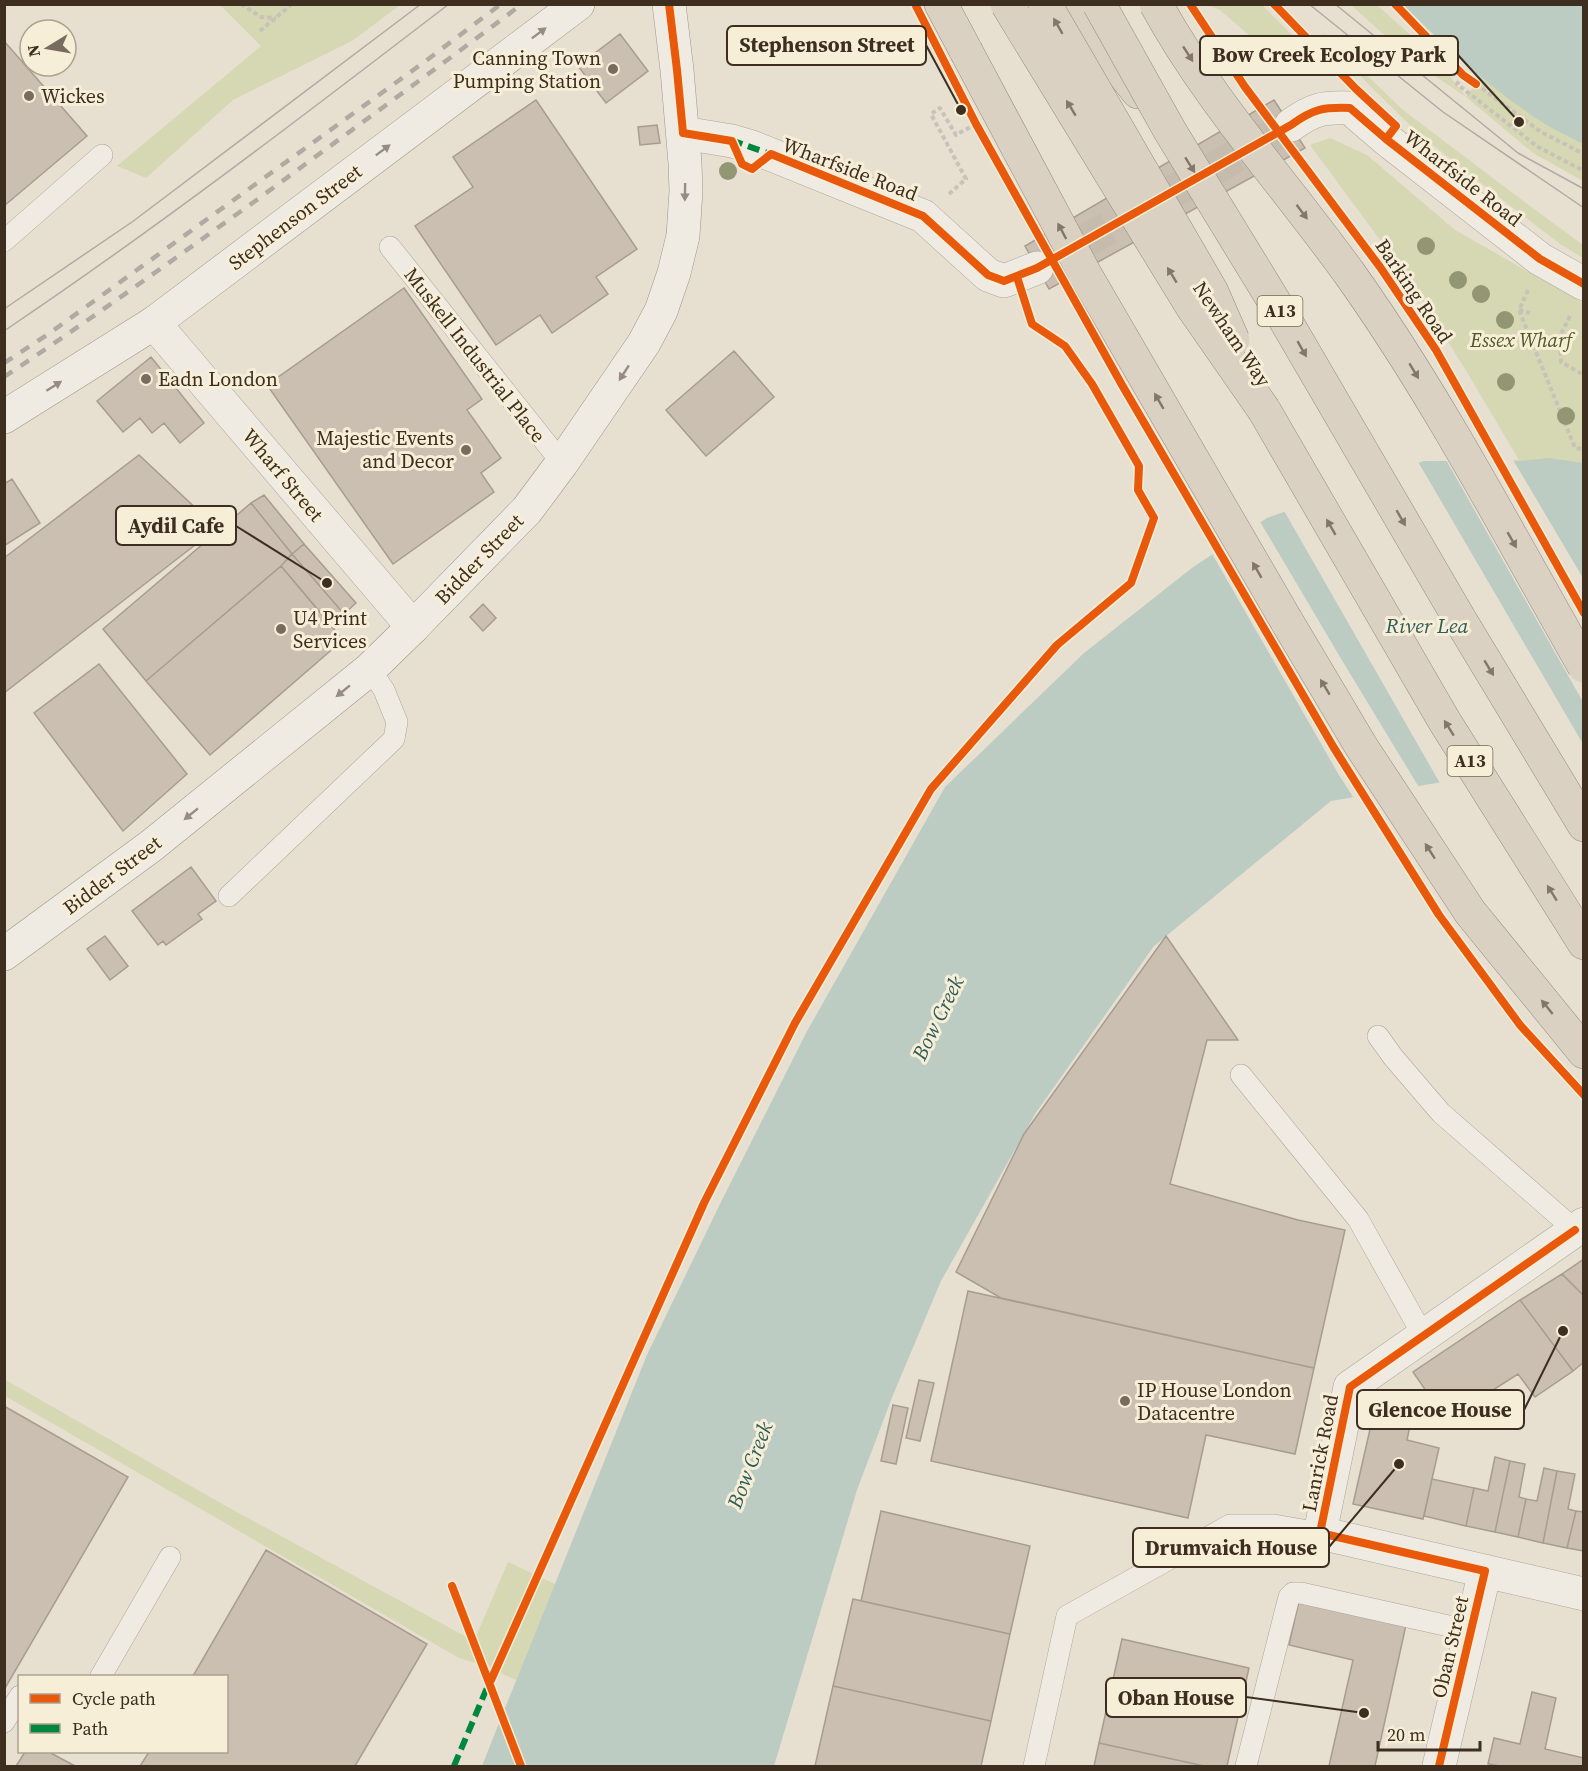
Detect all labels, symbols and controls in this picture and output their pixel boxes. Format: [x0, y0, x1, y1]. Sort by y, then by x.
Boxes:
north arrow [18, 18, 78, 78]
one-way arrow [1052, 18, 1063, 34]
callout: Stephenson Street [727, 26, 926, 65]
one-way arrow [532, 28, 547, 40]
text: Stephenson Street [739, 30, 915, 59]
callout: Bow Creek Ecology Park [1200, 36, 1458, 75]
text: Bow Creek Ecology Park [1212, 40, 1446, 69]
text: N [21, 43, 45, 59]
place label: Canning Town Pumping Station [453, 44, 601, 95]
one-way arrow [1182, 46, 1193, 62]
marker: Canning Town Pumping Station [606, 62, 620, 76]
place label: Wickes [41, 82, 105, 110]
marker: Wickes [22, 89, 36, 103]
one-way arrow [1065, 100, 1076, 116]
street label: Wharfside Road [1398, 123, 1528, 233]
street label: Wharfside Road [778, 130, 922, 208]
one-way arrow [376, 145, 391, 157]
street label: Stephenson Street [222, 157, 368, 276]
one-way arrow [1185, 157, 1196, 173]
one-way arrow [681, 182, 690, 201]
one-way arrow [1296, 204, 1308, 219]
one-way arrow [1057, 223, 1067, 240]
street label: Barking Road [1369, 233, 1460, 349]
street label: Muskell Industrial Place [398, 262, 552, 448]
one-way arrow [1167, 267, 1178, 283]
street label: Newham Way [1186, 276, 1278, 393]
road number: A13 [1258, 296, 1302, 326]
park label: Essex Wharf [1469, 326, 1576, 354]
one-way arrow [1297, 341, 1308, 357]
one-way arrow [1409, 363, 1419, 380]
place label: Eadn London [158, 365, 278, 393]
one-way arrow [619, 365, 630, 381]
marker: Eadn London [139, 372, 153, 386]
one-way arrow [46, 380, 62, 391]
one-way arrow [1154, 392, 1164, 409]
street label: Wharf Street [236, 423, 330, 528]
place label: Majestic Events and Decor [316, 424, 455, 475]
marker: Majestic Events and Decor [459, 443, 473, 457]
callout: Aydil Cafe [116, 506, 236, 545]
street label: Bidder Street [429, 507, 530, 611]
one-way arrow [1395, 510, 1406, 526]
text: Aydil Cafe [128, 511, 224, 540]
one-way arrow [1326, 519, 1337, 535]
one-way arrow [1507, 532, 1517, 549]
one-way arrow [1252, 561, 1262, 578]
place label: U4 Print Services [293, 604, 367, 655]
water label: River Lea [1385, 611, 1468, 640]
marker: U4 Print Services [274, 622, 288, 636]
one-way arrow [1483, 660, 1494, 676]
one-way arrow [1320, 679, 1331, 695]
one-way arrow [335, 684, 351, 697]
one-way arrow [1443, 720, 1454, 736]
road number: A13 [1448, 746, 1492, 776]
one-way arrow [184, 807, 199, 819]
street label: Bidder Street [57, 829, 167, 921]
one-way arrow [1425, 843, 1436, 859]
one-way arrow [1547, 885, 1558, 901]
water label: Bow Creek [904, 971, 970, 1066]
one-way arrow [1540, 999, 1553, 1015]
place label: IP House London Datacentre [1137, 1376, 1292, 1427]
callout: Glencoe House [1357, 1390, 1524, 1429]
street label: Lanrick Road [1295, 1391, 1345, 1514]
marker: IP House London Datacentre [1118, 1394, 1132, 1408]
text: Glencoe House [1368, 1395, 1512, 1424]
water label: Bow Creek [719, 1417, 779, 1513]
callout: Drumvaich House [1133, 1528, 1329, 1567]
text: Drumvaich House [1145, 1533, 1317, 1562]
street label: Oban Street [1425, 1593, 1475, 1701]
legend [18, 1675, 228, 1753]
callout: Oban House [1106, 1678, 1246, 1717]
text: Oban House [1118, 1683, 1234, 1712]
text: Cycle path [72, 1686, 156, 1711]
scale bar [1378, 1714, 1480, 1752]
text: Path [72, 1716, 109, 1741]
text: 20 m [1387, 1722, 1425, 1747]

